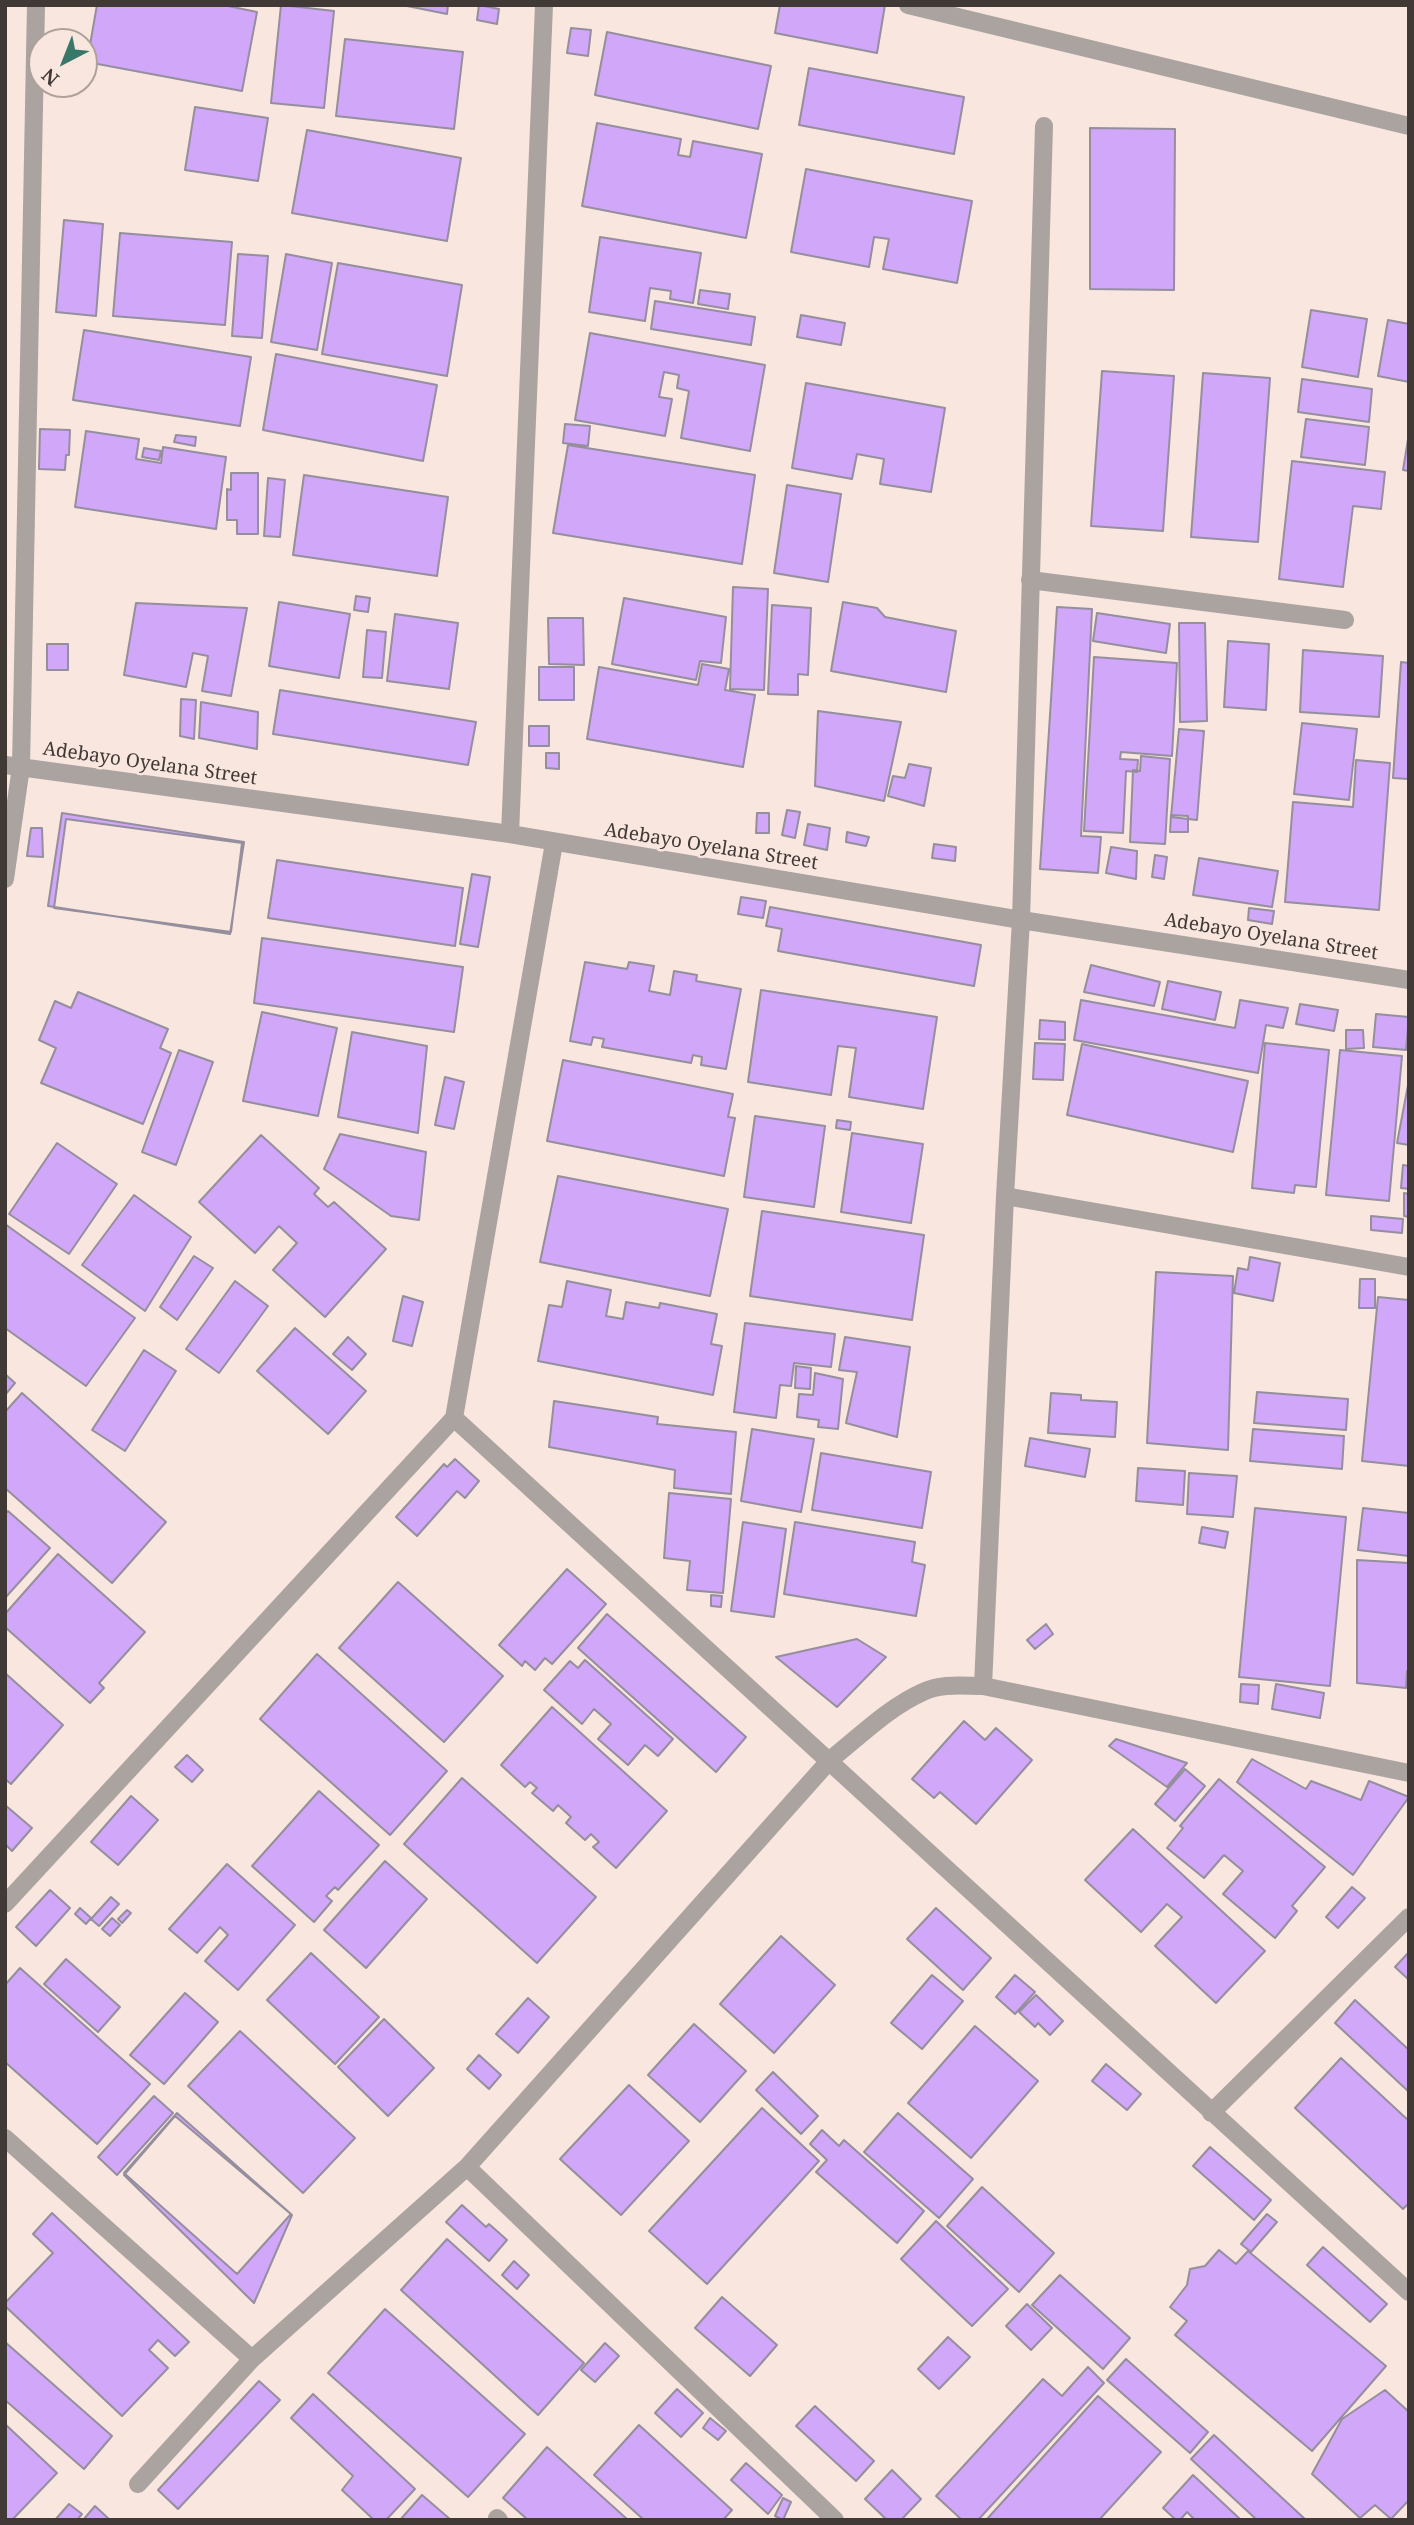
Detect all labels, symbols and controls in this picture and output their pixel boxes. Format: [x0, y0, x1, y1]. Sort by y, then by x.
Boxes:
north arrow [28, 28, 98, 98]
text: N [36, 62, 65, 92]
street label: Adebayo Oyelana Street [41, 738, 259, 790]
street label: Adebayo Oyelana Street [603, 819, 819, 875]
street label: Adebayo Oyelana Street [1163, 909, 1379, 965]

